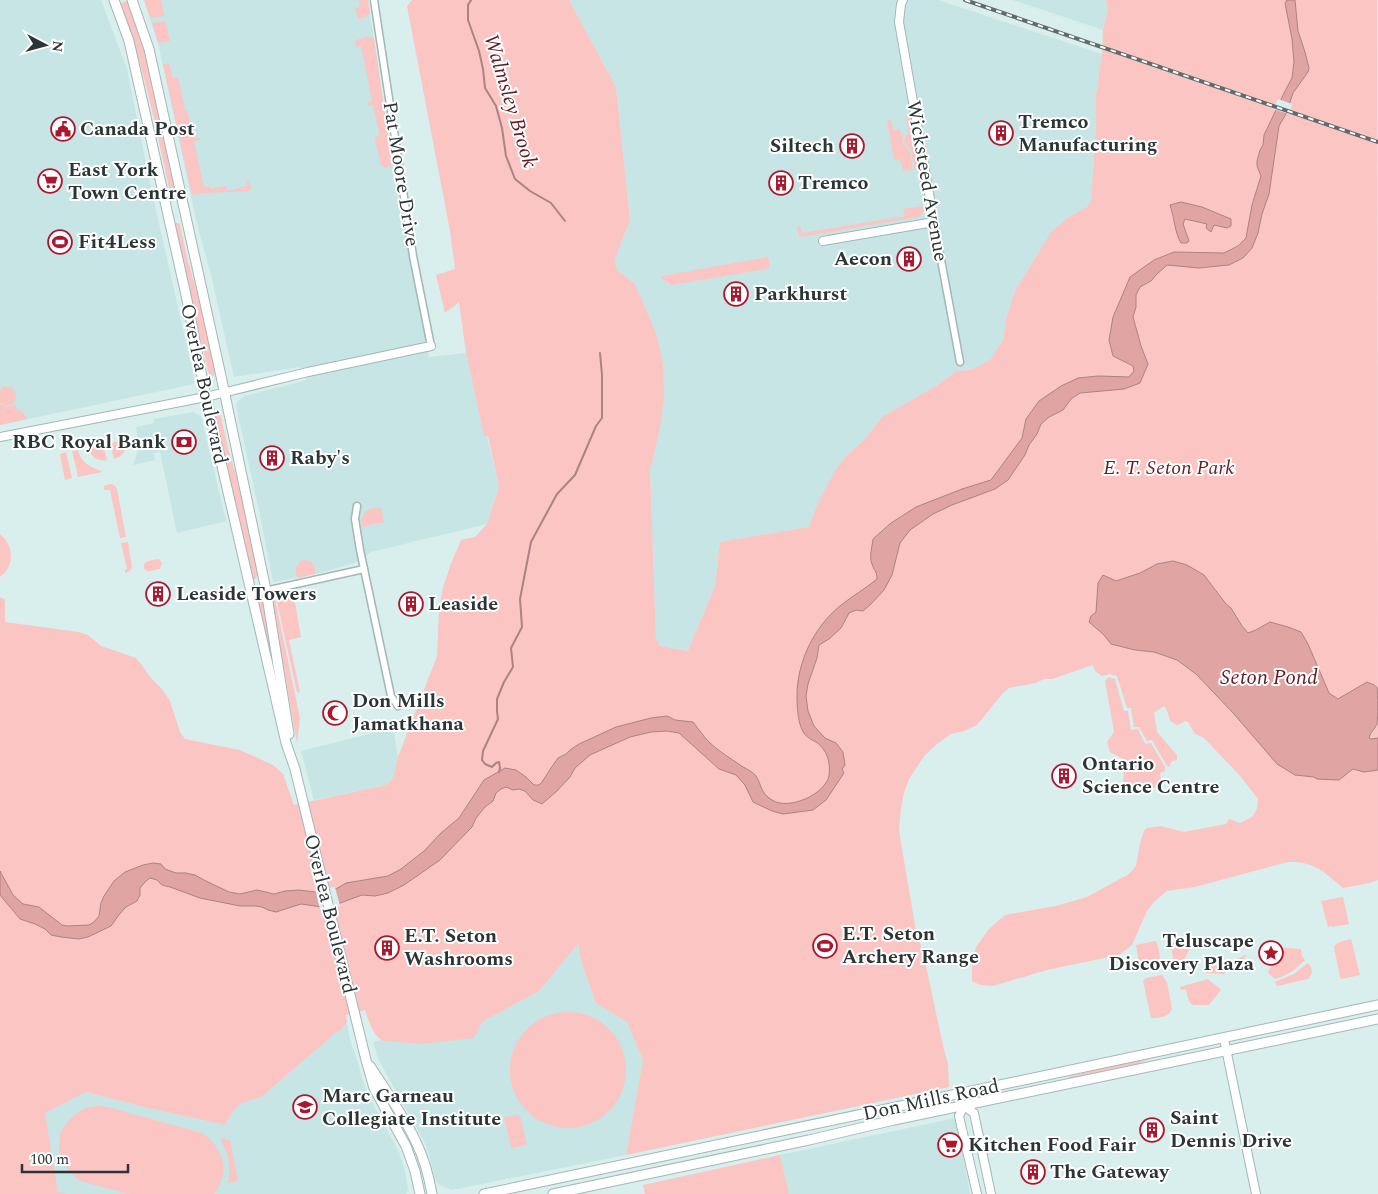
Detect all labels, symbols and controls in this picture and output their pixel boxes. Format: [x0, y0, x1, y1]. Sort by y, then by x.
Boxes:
north arrow [20, 20, 70, 70]
water label: Walmsley Brook [474, 30, 546, 172]
text: N [46, 40, 68, 53]
street label: Wicksteed Avenue [898, 98, 956, 264]
street label: Pat Moore Drive [375, 99, 427, 249]
place label: Tremco Manufacturing [1018, 107, 1158, 160]
place label: Canada Post [80, 114, 195, 144]
public building icon: Canada Post [50, 116, 76, 142]
building icon: Tremco Manufacturing [988, 120, 1014, 146]
place label: Siltech [770, 131, 834, 161]
building icon: Siltech [839, 133, 865, 159]
place label: East York Town Centre [68, 155, 187, 208]
supermarket icon: East York Town Centre [37, 168, 63, 194]
place label: Tremco [798, 168, 869, 198]
building icon: Tremco [768, 170, 794, 196]
place label: Fit4Less [78, 227, 156, 257]
sports icon: Fit4Less [47, 229, 73, 255]
place label: Aecon [834, 244, 892, 274]
building icon: Aecon [896, 246, 922, 272]
place label: Parkhurst [754, 279, 847, 309]
building icon: Parkhurst [723, 281, 749, 307]
street label: Overlea Boulevard [172, 301, 236, 467]
place label: RBC Royal Bank [12, 427, 166, 457]
bank icon: RBC Royal Bank [171, 429, 197, 455]
place label: Raby's [290, 443, 350, 473]
building icon: Raby's [259, 445, 285, 471]
park label: E. T. Seton Park [1103, 453, 1235, 483]
place label: Leaside Towers [176, 579, 317, 609]
building icon: Leaside Towers [145, 581, 171, 607]
place label: Leaside [428, 589, 498, 619]
building icon: Leaside [398, 591, 424, 617]
water label: Seton Pond [1220, 662, 1318, 694]
place label: Don Mills Jamatkhana [352, 686, 464, 739]
mosque icon: Don Mills Jamatkhana [322, 700, 348, 726]
place label: Ontario Science Centre [1082, 749, 1220, 802]
building icon: Ontario Science Centre [1051, 763, 1077, 789]
street label: Overlea Boulevard [296, 831, 364, 997]
place label: E.T. Seton Archery Range [842, 919, 979, 972]
place label: E.T. Seton Washrooms [404, 921, 513, 974]
place label: Teluscape Discovery Plaza [1109, 926, 1255, 979]
sports icon: E.T. Seton Archery Range [812, 933, 838, 959]
building icon: E.T. Seton Washrooms [374, 935, 400, 961]
place icon: Teluscape Discovery Plaza [1258, 940, 1284, 966]
street label: Don Mills Road [860, 1071, 1002, 1129]
place label: Marc Garneau Collegiate Institute [322, 1081, 501, 1134]
school or university icon: Marc Garneau Collegiate Institute [292, 1094, 318, 1120]
place label: Saint Dennis Drive [1170, 1103, 1292, 1156]
building icon: Saint Dennis Drive [1139, 1117, 1165, 1143]
place label: Kitchen Food Fair [968, 1130, 1136, 1160]
supermarket icon: Kitchen Food Fair [937, 1132, 963, 1158]
scale bar [22, 1142, 129, 1174]
text: 100 m [30, 1148, 69, 1171]
place label: The Gateway [1050, 1157, 1170, 1187]
building icon: The Gateway [1020, 1159, 1046, 1185]

